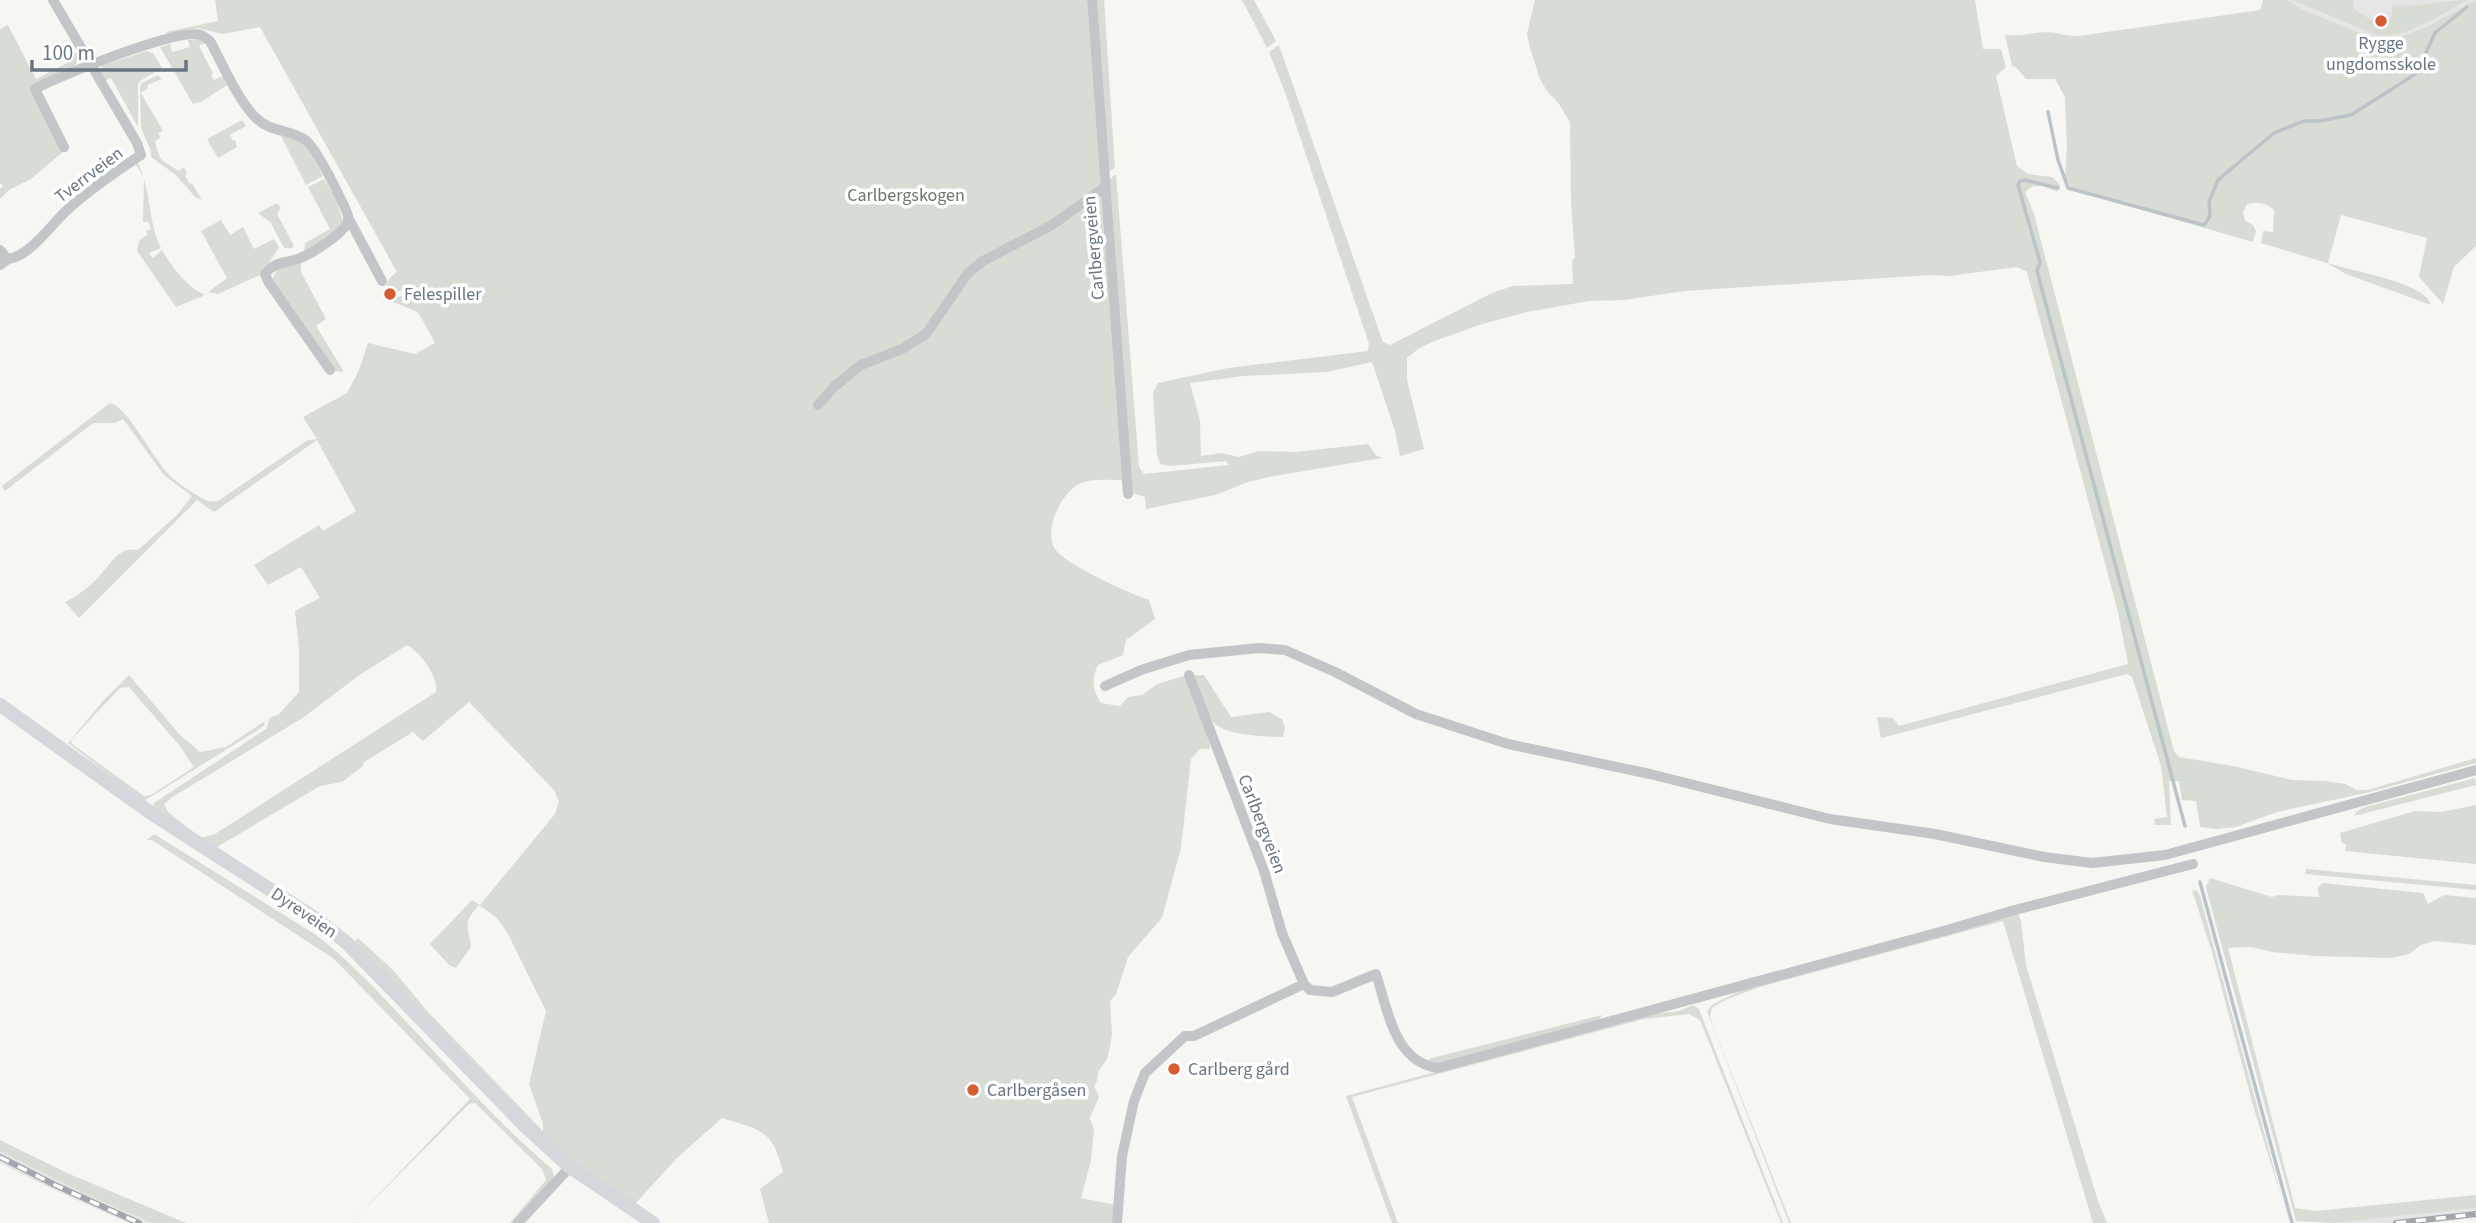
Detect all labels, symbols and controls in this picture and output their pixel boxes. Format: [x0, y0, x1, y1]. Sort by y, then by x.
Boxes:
marker: Rygge ungdomsskole [2373, 13, 2389, 29]
scale bar [32, 28, 186, 72]
place label: Rygge ungdomsskole [2326, 31, 2436, 77]
text: 100 m [42, 38, 95, 68]
street label: Tverrveien [50, 141, 128, 209]
park label: Carlbergskogen [847, 183, 965, 208]
street label: Carlbergveien [1077, 195, 1111, 301]
place label: Felespiller [404, 282, 482, 307]
marker: Felespiller [382, 286, 398, 302]
street label: Carlbergveien [1232, 771, 1292, 877]
street label: Dyreveien [266, 882, 342, 944]
place label: Carlberg gård [1188, 1057, 1290, 1082]
marker: Carlberg gård [1166, 1061, 1182, 1077]
place label: Carlbergåsen [987, 1078, 1086, 1103]
marker: Carlbergåsen [965, 1082, 981, 1098]

